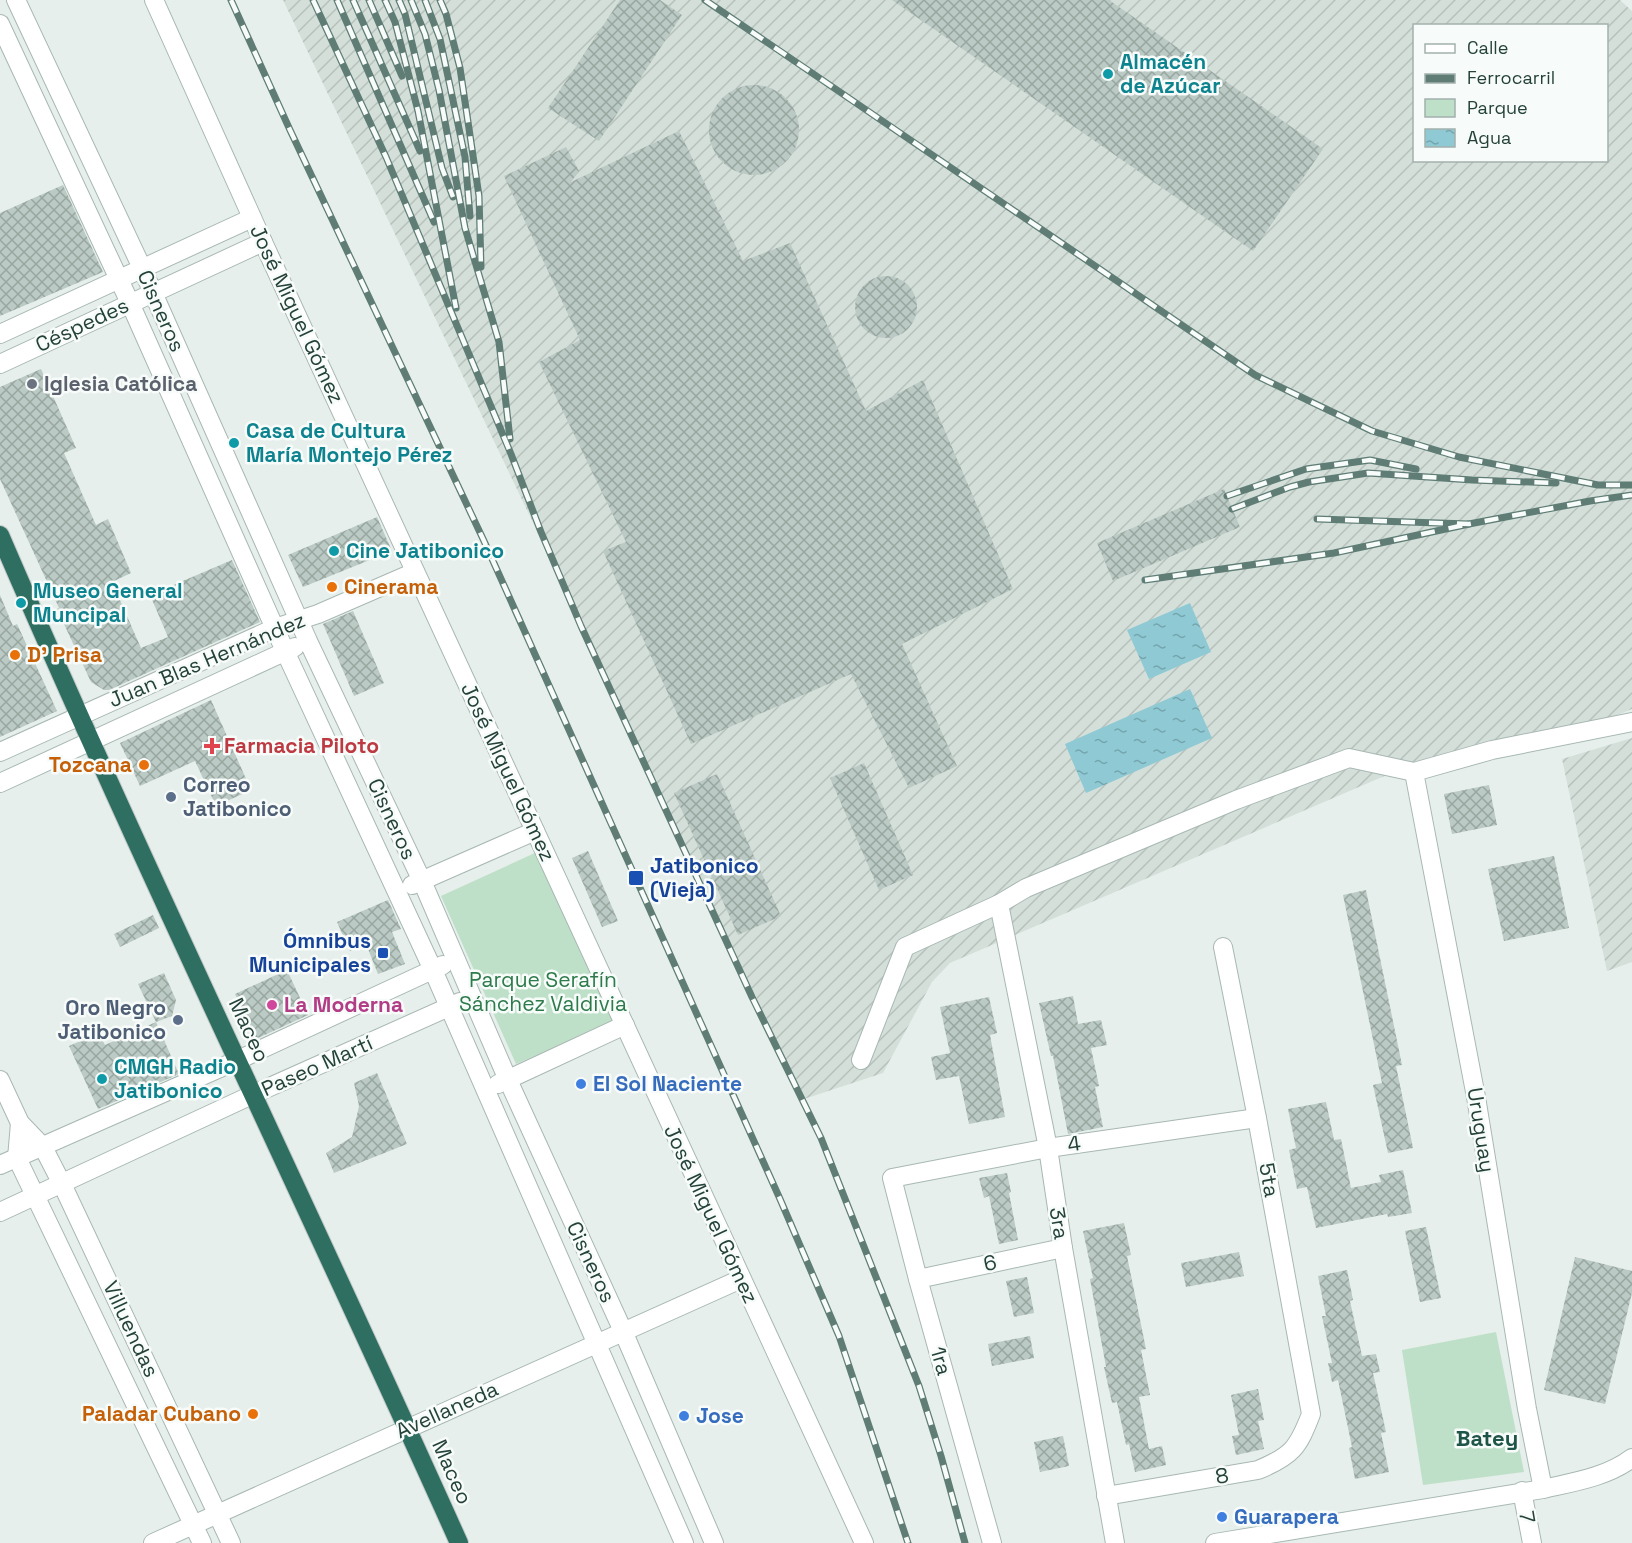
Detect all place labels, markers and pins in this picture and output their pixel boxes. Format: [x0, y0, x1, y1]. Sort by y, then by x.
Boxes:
place label: Almacén de Azúcar [1120, 48, 1221, 99]
marker: Almacén de Azúcar [1101, 67, 1115, 81]
place label: Iglesia Católica [44, 370, 197, 397]
marker: Iglesia Católica [25, 377, 39, 391]
place label: Casa de Cultura María Montejo Pérez [246, 417, 453, 468]
marker: Casa de Cultura María Montejo Pérez [227, 436, 241, 450]
place label: Cine Jatibonico [346, 537, 504, 564]
marker: Cine Jatibonico [327, 544, 341, 558]
place label: Cinerama [344, 573, 438, 600]
place label: Museo General Muncipal [33, 577, 183, 628]
marker: Cinerama [325, 580, 339, 594]
marker: Museo General Muncipal [14, 596, 28, 610]
place label: D' Prisa [27, 641, 102, 668]
marker: D' Prisa [8, 648, 22, 662]
place label: Farmacia Piloto [224, 732, 379, 759]
marker: Farmacia Piloto [205, 739, 219, 753]
place label: Tozcana [49, 751, 132, 778]
marker: Tozcana [137, 758, 151, 772]
place label: Correo Jatibonico [183, 771, 292, 822]
marker: Correo Jatibonico [164, 790, 178, 804]
place label: Jatibonico (Vieja) [650, 852, 759, 903]
marker: Jatibonico (Vieja) [627, 869, 645, 887]
place label: Ómnibus Municipales [249, 927, 371, 978]
marker: Ómnibus Municipales [376, 946, 390, 960]
place label: La Moderna [284, 991, 403, 1018]
place label: Oro Negro Jatibonico [57, 994, 166, 1045]
marker: La Moderna [265, 998, 279, 1012]
marker: Oro Negro Jatibonico [171, 1013, 185, 1027]
place label: CMGH Radio Jatibonico [114, 1053, 236, 1104]
place label: El Sol Naciente [593, 1070, 742, 1097]
marker: CMGH Radio Jatibonico [95, 1072, 109, 1086]
marker: El Sol Naciente [574, 1077, 588, 1091]
place label: Paladar Cubano [82, 1400, 241, 1427]
place label: Jose [696, 1402, 744, 1429]
marker: Paladar Cubano [246, 1407, 260, 1421]
marker: Jose [677, 1409, 691, 1423]
place label: Guarapera [1234, 1503, 1339, 1530]
marker: Guarapera [1215, 1510, 1229, 1524]

